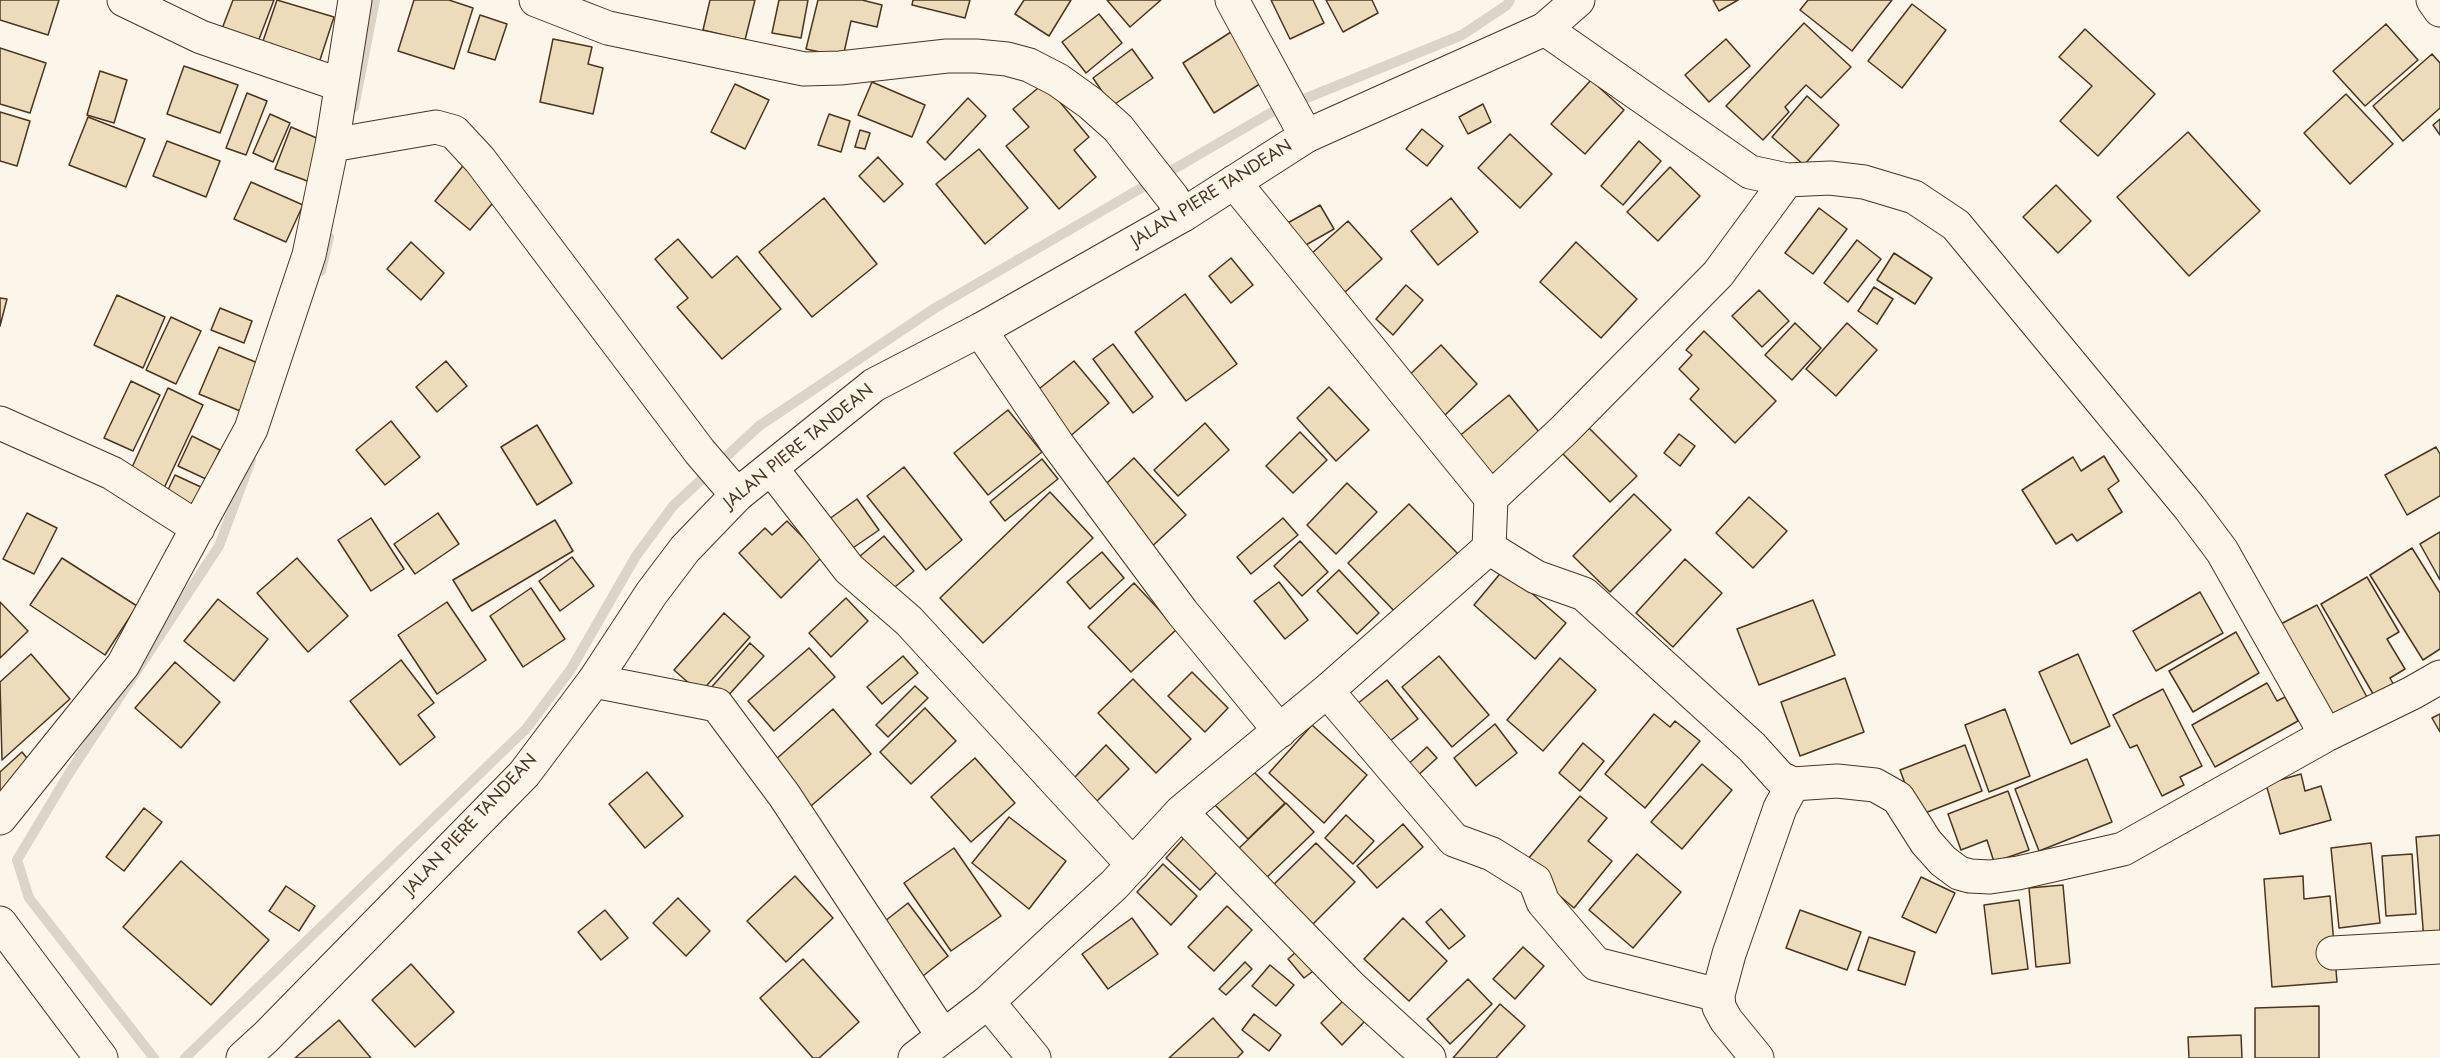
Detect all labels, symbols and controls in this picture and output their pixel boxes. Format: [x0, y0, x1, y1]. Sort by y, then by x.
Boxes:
street label: JALAN PIERE TANDEAN [1127, 136, 1297, 252]
street label: JALAN PIERE TANDEAN [720, 380, 878, 514]
street label: JALAN PIERE TANDEAN [400, 750, 542, 900]

